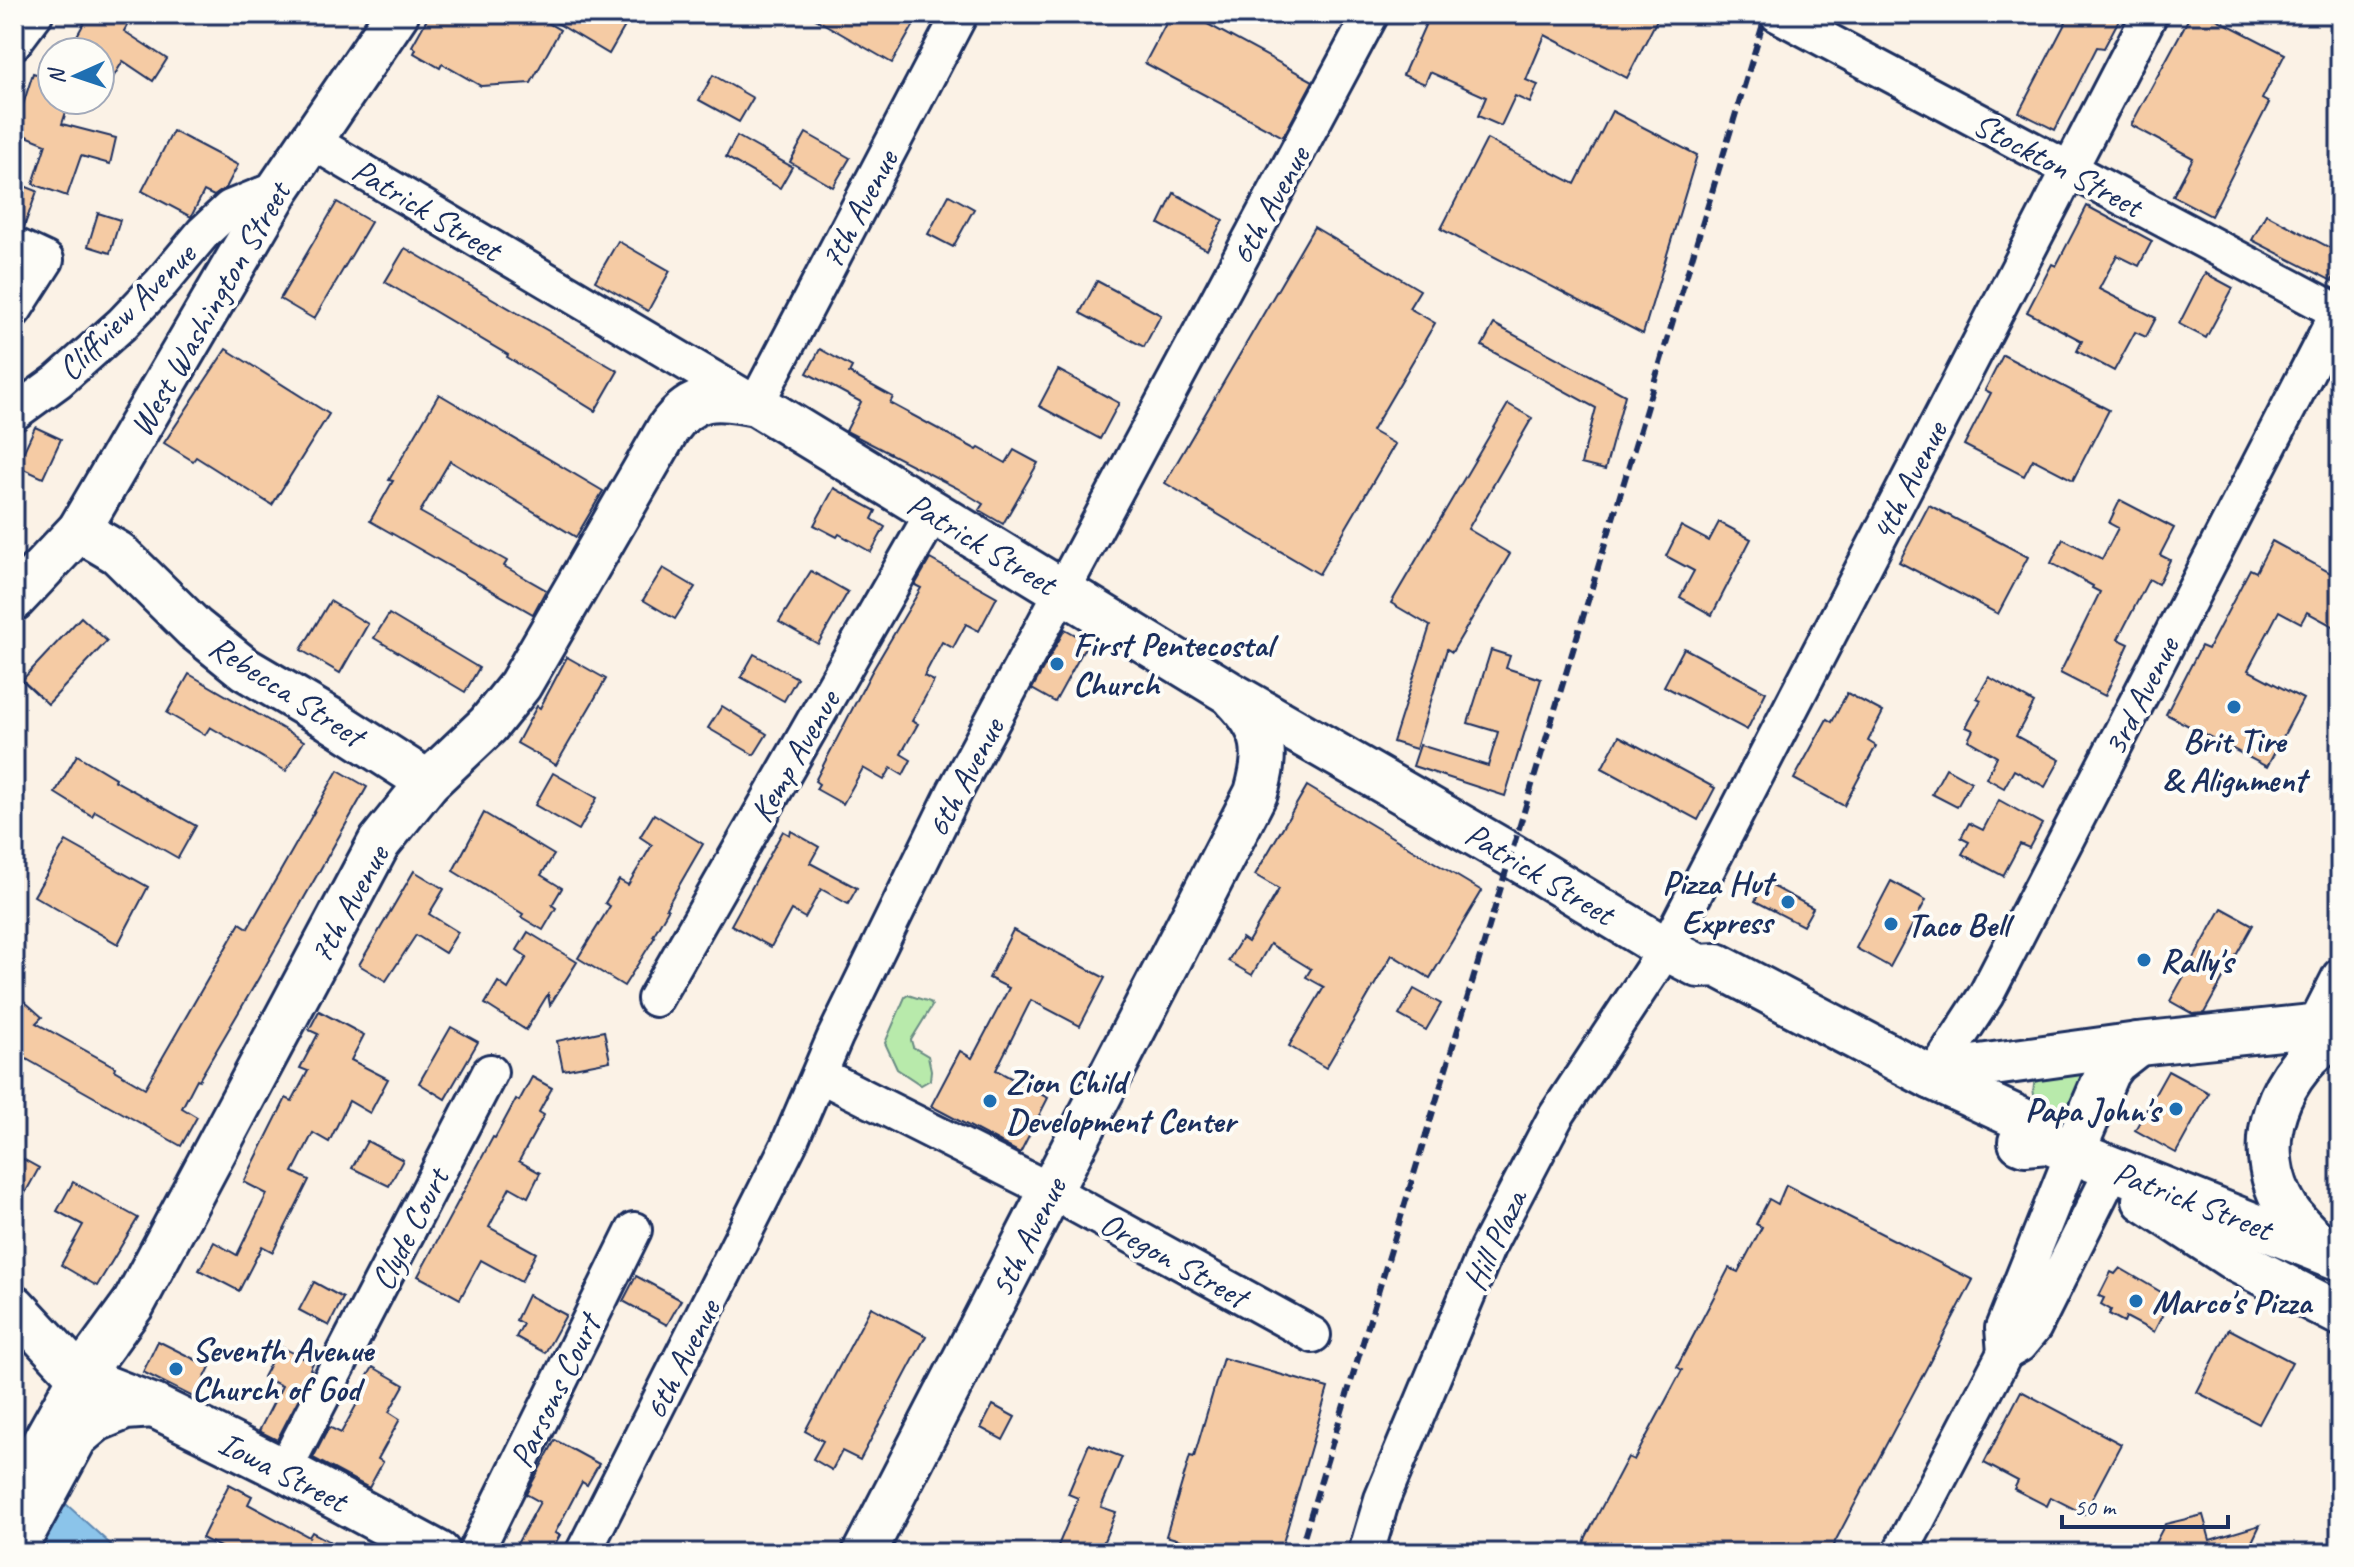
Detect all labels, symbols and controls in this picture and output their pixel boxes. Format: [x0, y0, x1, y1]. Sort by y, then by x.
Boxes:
north arrow [36, 36, 116, 116]
text: N [43, 66, 71, 85]
street label: Stockton Street [1966, 102, 2153, 229]
street label: 6th Avenue [1219, 137, 1320, 272]
street label: 7th Avenue [809, 141, 909, 276]
street label: Patrick Street [345, 148, 512, 272]
street label: West Washington Street [119, 171, 302, 444]
street label: Cliffview Avenue [48, 232, 206, 389]
street label: 4th Avenue [1860, 412, 1958, 548]
street label: Patrick Street [900, 482, 1067, 606]
place label: First Pentecostal Church [1073, 623, 1279, 705]
street label: Rebecca Street [201, 625, 376, 759]
street label: 3rd Avenue [2092, 628, 2189, 763]
marker: First Pentecostal Church [1048, 655, 1066, 673]
street label: Kemp Avenue [740, 680, 851, 830]
marker: Brit Tire & Alignment [2225, 698, 2243, 716]
street label: 6th Avenue [915, 709, 1015, 844]
place label: Brit Tire & Alignment [2162, 719, 2310, 801]
street label: Patrick Street [1458, 812, 1625, 936]
street label: 7th Avenue [298, 836, 399, 971]
place label: Pizza Hut Express [1662, 861, 1777, 943]
marker: Pizza Hut Express [1779, 893, 1797, 911]
place label: Taco Bell [1907, 903, 2015, 946]
marker: Taco Bell [1882, 915, 1900, 933]
place label: Rally's [2160, 939, 2236, 982]
marker: Rally's [2135, 951, 2153, 969]
place label: Zion Child Development Center [1006, 1060, 1239, 1142]
place label: Papa John's [2025, 1088, 2163, 1131]
marker: Zion Child Development Center [981, 1092, 999, 1110]
marker: Papa John's [2167, 1100, 2185, 1118]
street label: Patrick Street [2108, 1151, 2281, 1252]
street label: Clyde Court [361, 1158, 460, 1297]
street label: 5th Avenue [979, 1168, 1077, 1304]
street label: Hill Plaza [1453, 1180, 1538, 1297]
street label: Oregon Street [1093, 1201, 1259, 1320]
place label: Marco's Pizza [2152, 1280, 2314, 1323]
street label: 6th Avenue [633, 1290, 731, 1426]
marker: Marco's Pizza [2127, 1292, 2145, 1310]
street label: Parsons Court [499, 1304, 612, 1475]
place label: Seventh Avenue Church of God [192, 1328, 375, 1410]
marker: Seventh Avenue Church of God [167, 1360, 185, 1378]
street label: Iowa Street [212, 1421, 357, 1524]
scale bar [2062, 1479, 2228, 1529]
text: 50 m [2074, 1492, 2117, 1522]

